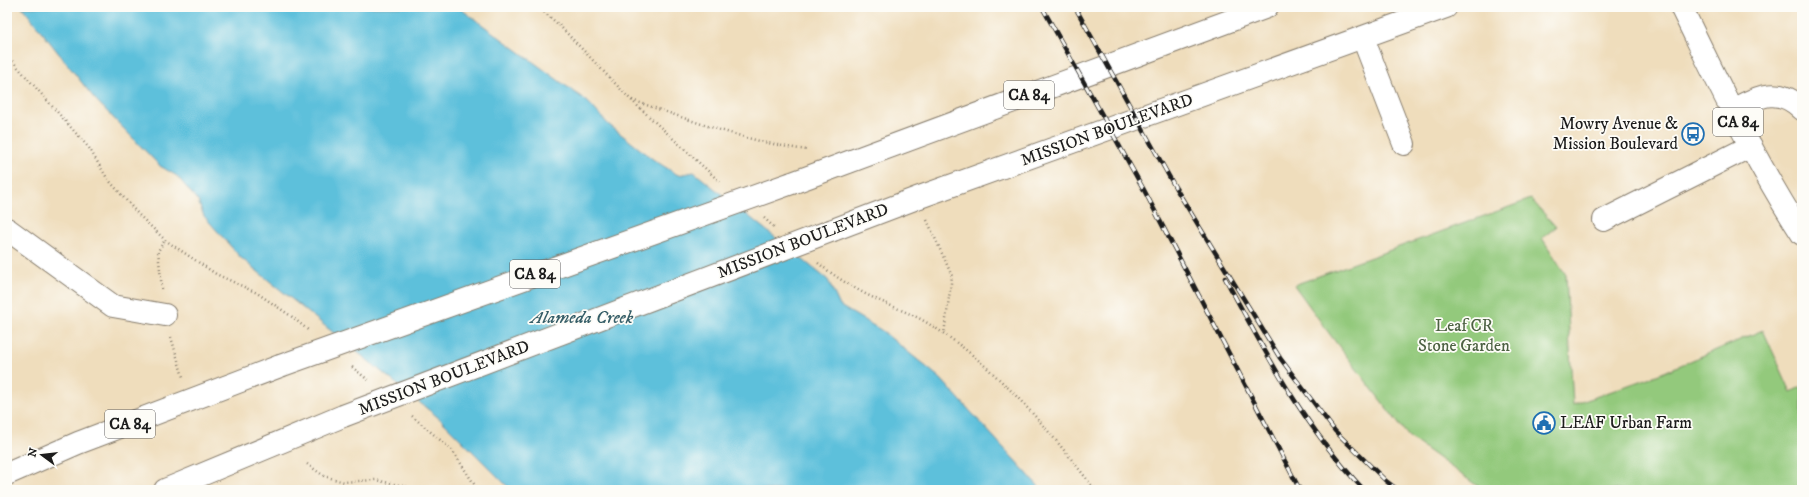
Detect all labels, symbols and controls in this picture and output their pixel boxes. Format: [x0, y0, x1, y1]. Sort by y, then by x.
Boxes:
road number: CA 84 [1004, 81, 1054, 109]
street label: MISSION BOULEVARD [1018, 89, 1196, 171]
road number: CA 84 [1713, 108, 1763, 136]
place label: Mowry Avenue & Mission Boulevard [1553, 113, 1679, 155]
bus stop icon: Mowry Avenue & Mission Boulevard [1680, 121, 1706, 147]
street label: MISSION BOULEVARD [714, 198, 892, 284]
road number: CA 84 [510, 260, 560, 288]
water label: Alameda Creek [529, 307, 634, 329]
park label: Leaf CR Stone Garden [1418, 315, 1510, 357]
street label: MISSION BOULEVARD [355, 335, 533, 421]
road number: CA 84 [105, 410, 155, 438]
public building icon: LEAF Urban Farm [1531, 410, 1557, 436]
place label: LEAF Urban Farm [1560, 412, 1692, 434]
north arrow [22, 435, 62, 475]
text: N [25, 446, 41, 459]

